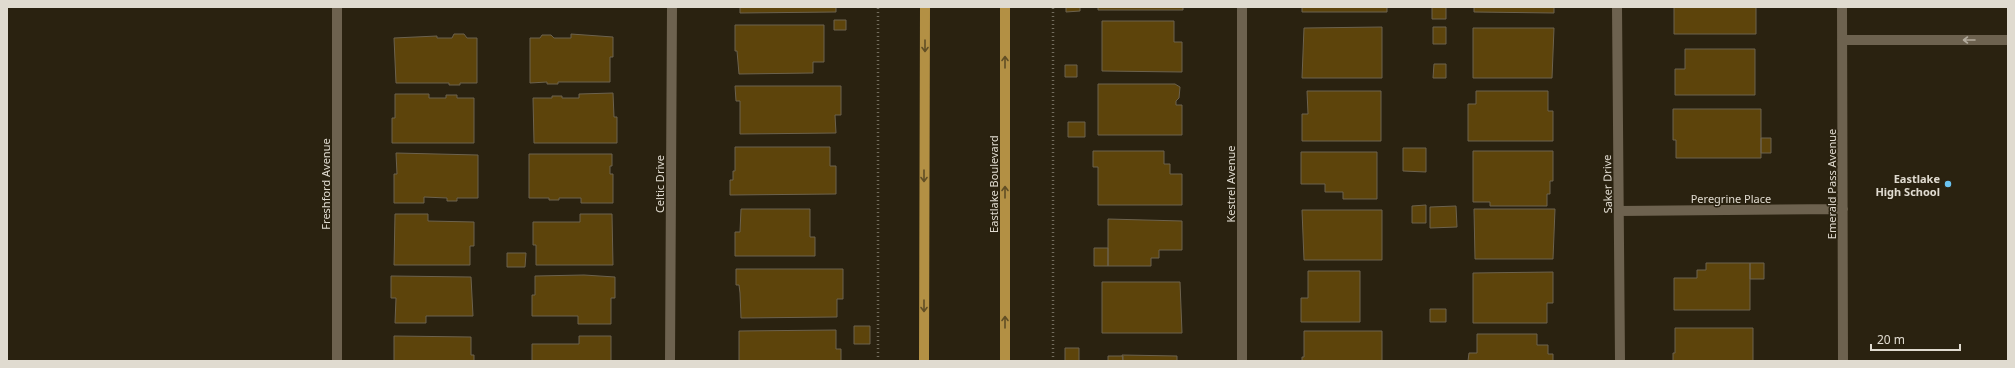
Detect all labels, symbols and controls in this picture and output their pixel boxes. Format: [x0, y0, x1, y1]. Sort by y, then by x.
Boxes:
one-way arrow [1963, 36, 1976, 44]
one-way arrow [921, 39, 929, 52]
one-way arrow [1001, 56, 1009, 69]
street label: Emerald Pass Avenue [1824, 129, 1839, 239]
street label: Eastlake Boulevard [986, 135, 1001, 233]
street label: Freshford Avenue [318, 138, 333, 230]
street label: Kestrel Avenue [1223, 145, 1238, 223]
street label: Saker Drive [1599, 154, 1615, 214]
street label: Celtic Drive [652, 155, 667, 213]
one-way arrow [920, 169, 928, 182]
place label: Eastlake High School [1875, 171, 1940, 199]
marker: Eastlake High School [1943, 179, 1953, 189]
one-way arrow [1001, 186, 1009, 199]
street label: Peregrine Place [1691, 191, 1771, 206]
one-way arrow [920, 299, 928, 312]
one-way arrow [1001, 316, 1009, 329]
scale bar [1871, 326, 1960, 352]
text: 20 m [1877, 331, 1905, 348]

